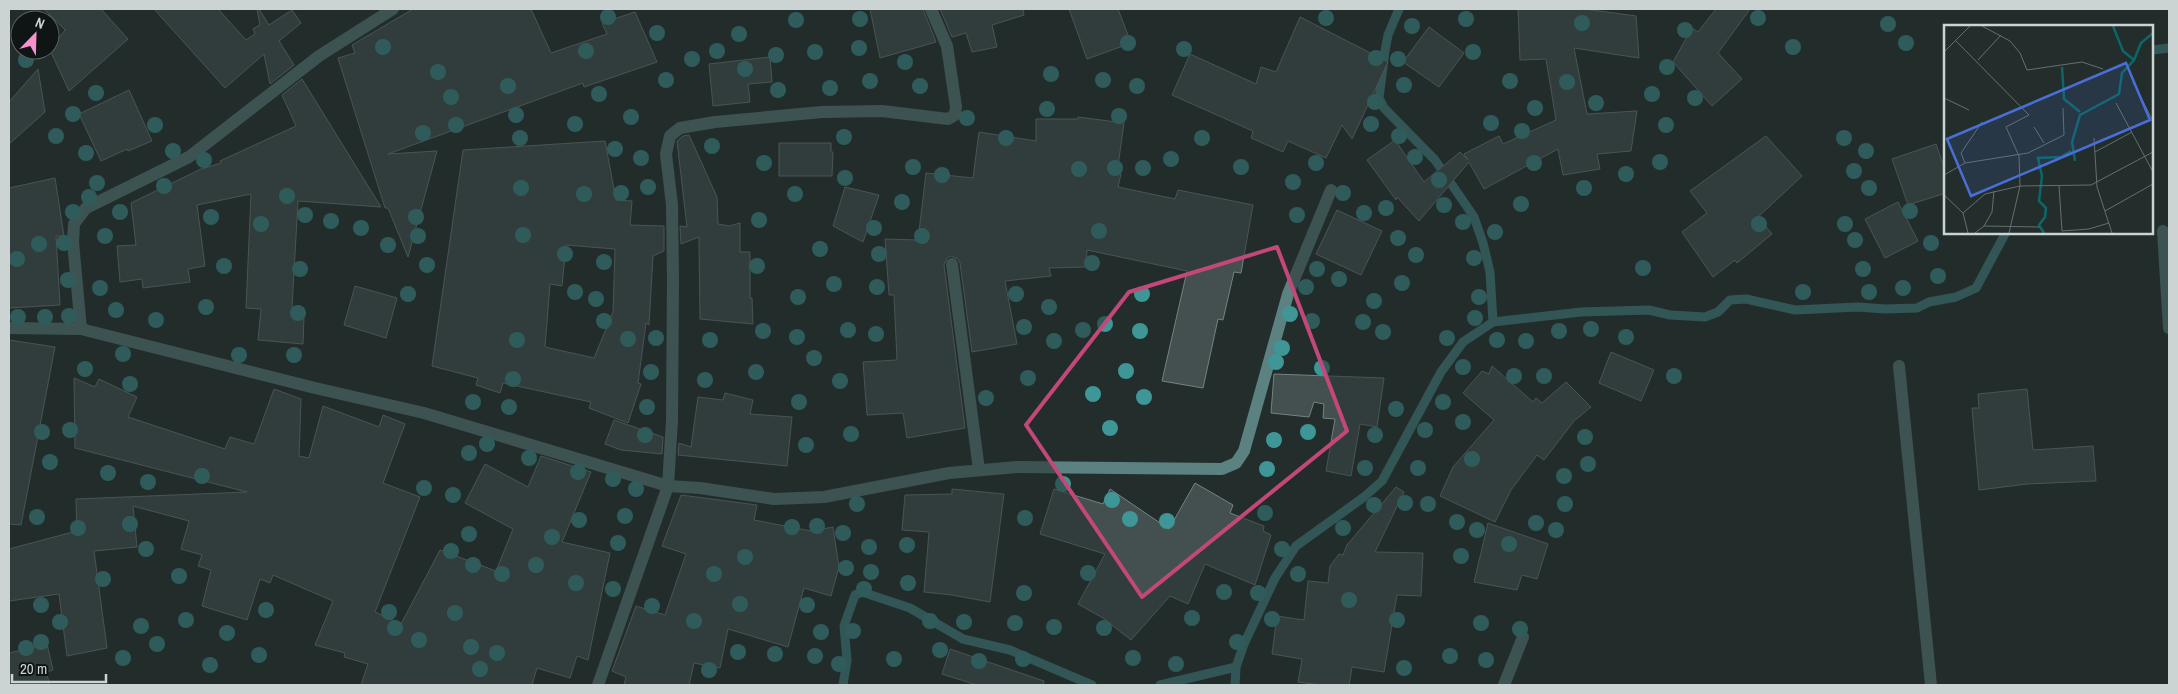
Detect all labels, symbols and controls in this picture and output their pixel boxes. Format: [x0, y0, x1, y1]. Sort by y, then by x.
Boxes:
north arrow [10, 10, 60, 60]
text: N [33, 13, 47, 33]
inset map [1944, 25, 2153, 234]
scale bar [12, 652, 106, 684]
text: 20 m [20, 658, 47, 679]

